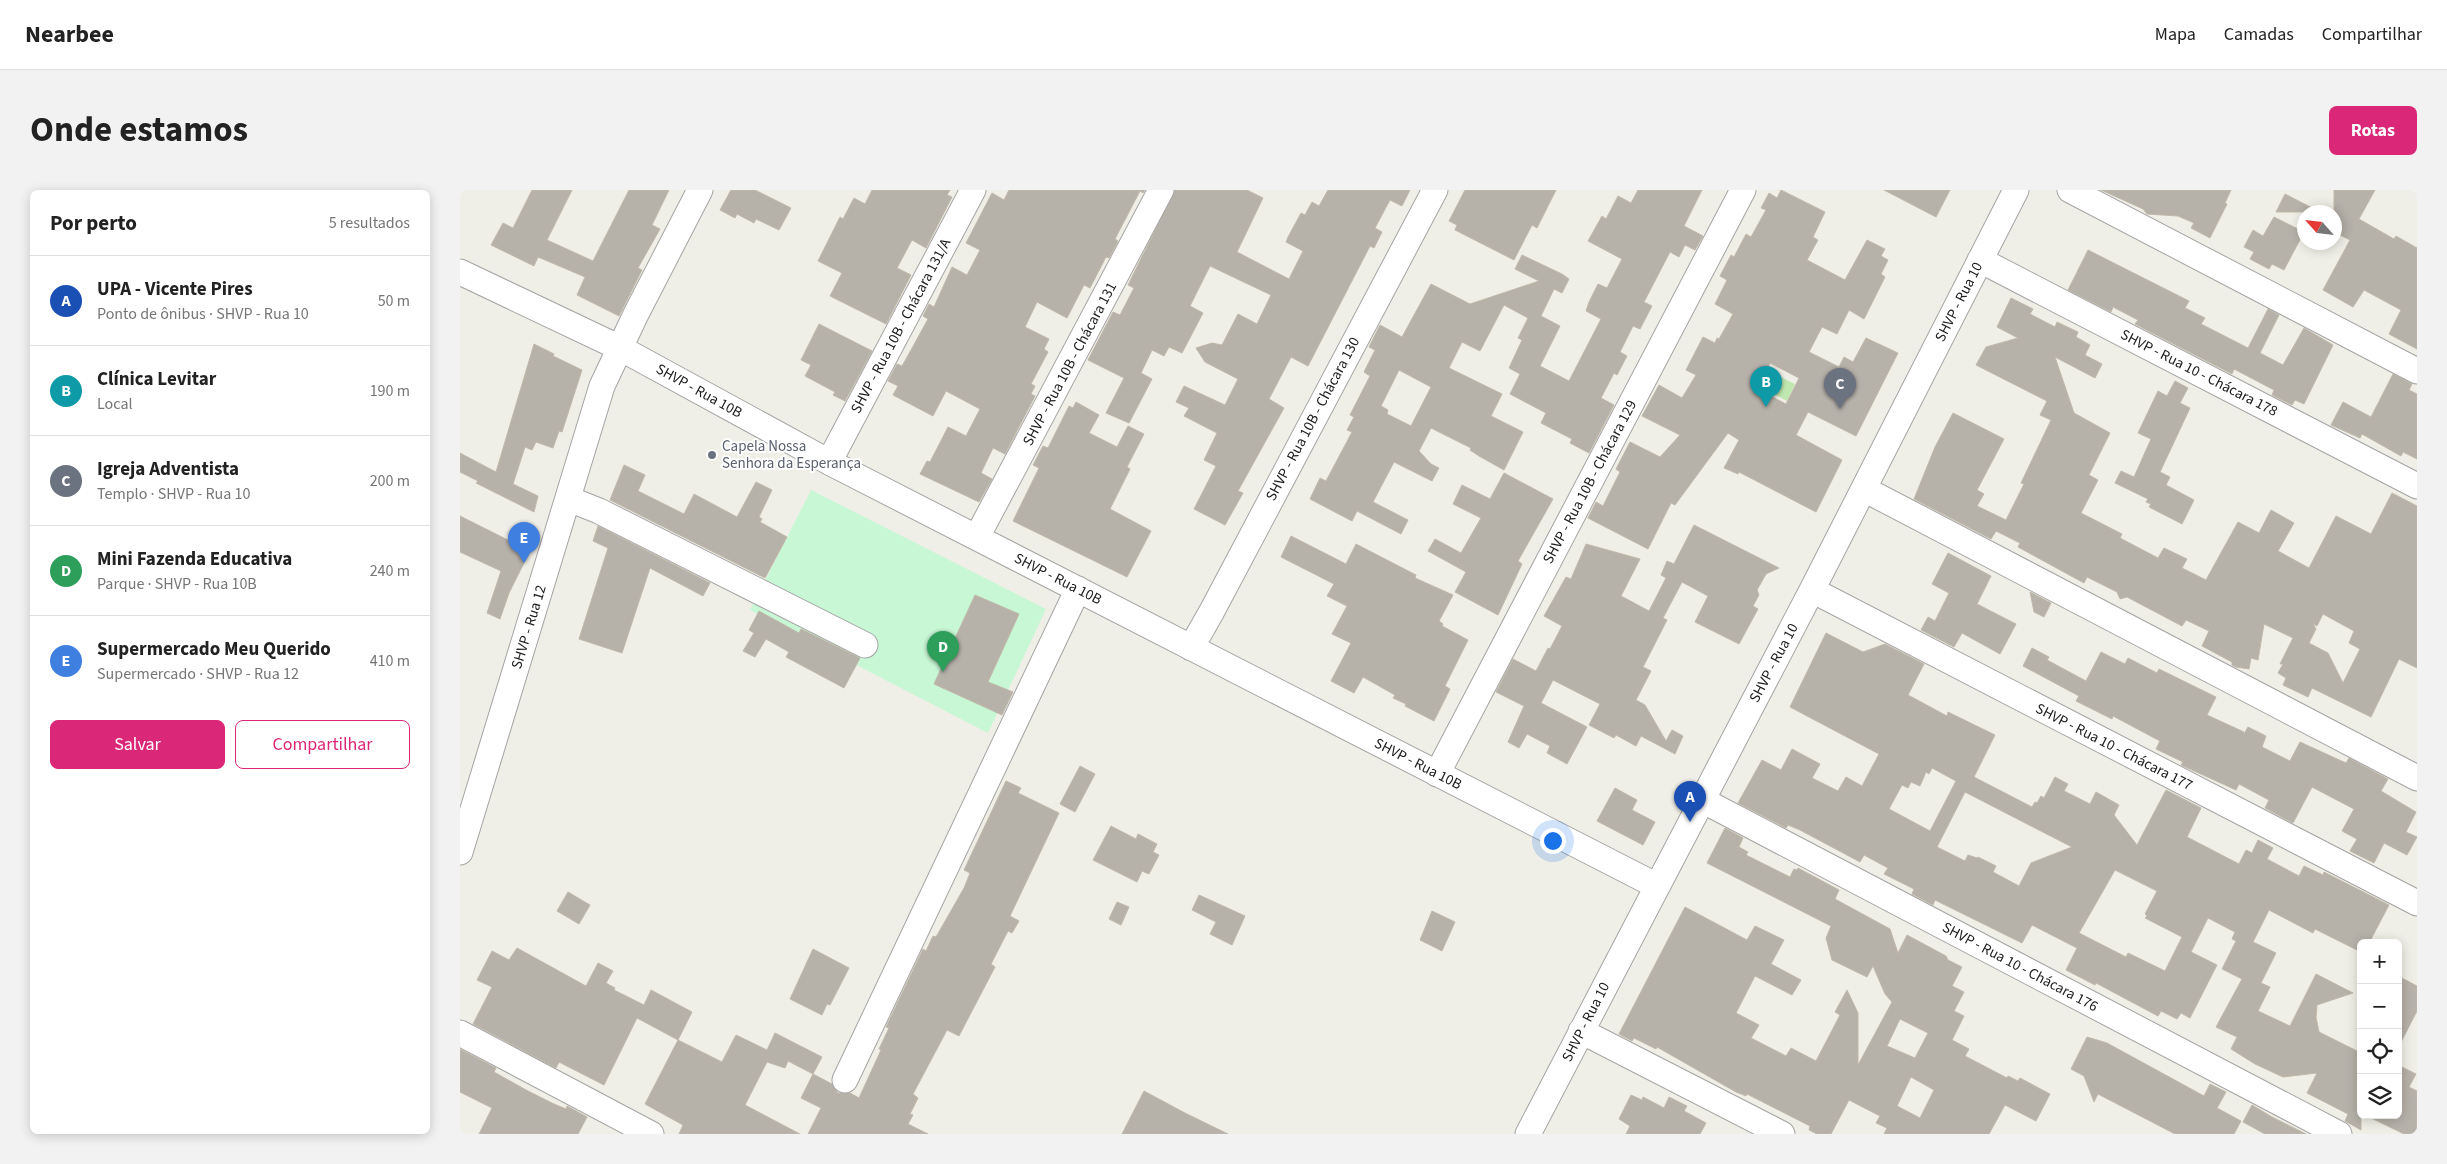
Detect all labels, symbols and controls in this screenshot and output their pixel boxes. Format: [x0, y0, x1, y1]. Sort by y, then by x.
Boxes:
text: Nearbee [25, 17, 114, 52]
text: Mapa [2155, 22, 2196, 47]
text: Camadas [2224, 22, 2294, 47]
text: Compartilhar [2322, 22, 2422, 47]
text: Onde estamos [30, 105, 248, 155]
button: Rotas [2329, 106, 2417, 155]
north arrow [2297, 205, 2342, 250]
text: Por perto [50, 208, 137, 238]
text: 5 resultados [329, 212, 410, 234]
street label: SHVP - Rua 10B - Chácara 131/A [846, 234, 957, 417]
street label: SHVP - Rua 10 [1930, 259, 1988, 345]
text: UPA - Vicente Pires [97, 276, 253, 303]
street label: SHVP - Rua 10B - Chácara 131 [1018, 278, 1122, 450]
text: A [61, 290, 71, 312]
text: 50 m [378, 290, 410, 312]
text: Ponto de ônibus · SHVP - Rua 10 [97, 303, 309, 325]
street label: SHVP - Rua 10 - Chácara 178 [2117, 324, 2281, 422]
street label: SHVP - Rua 10B - Chácara 130 [1261, 333, 1365, 505]
street label: SHVP - Rua 10B [652, 359, 746, 423]
text: Clínica Levitar [97, 366, 216, 393]
pin: B [1750, 366, 1782, 407]
pin: C [1824, 368, 1856, 409]
text: B [61, 380, 71, 402]
text: 190 m [370, 380, 410, 402]
text: Local [97, 393, 133, 415]
street label: SHVP - Rua 10B - Chácara 129 [1538, 396, 1642, 568]
place label: Capela Nossa Senhora da Esperança [722, 436, 861, 474]
marker: Capela Nossa Senhora da Esperança [706, 449, 718, 461]
text: Igreja Adventista [97, 456, 239, 483]
text: C [61, 470, 71, 492]
text: 200 m [370, 470, 410, 492]
text: Templo · SHVP - Rua 10 [97, 483, 250, 505]
pin: E [508, 522, 540, 563]
text: Mini Fazenda Educativa [97, 546, 292, 573]
street label: SHVP - Rua 10B [1011, 548, 1106, 610]
text: D [61, 560, 71, 582]
text: 240 m [370, 560, 410, 582]
text: Parque · SHVP - Rua 10B [97, 573, 257, 595]
street label: SHVP - Rua 12 [506, 582, 552, 672]
street label: SHVP - Rua 10 [1744, 620, 1804, 706]
pin: D [927, 631, 959, 672]
text: Supermercado Meu Querido [97, 636, 331, 663]
text: E [62, 650, 70, 672]
text: 410 m [370, 650, 410, 672]
text: Supermercado · SHVP - Rua 12 [97, 663, 299, 685]
street label: SHVP - Rua 10 - Chácara 177 [2032, 698, 2196, 796]
button: Salvar [50, 720, 225, 769]
button: Compartilhar [235, 720, 410, 769]
street label: SHVP - Rua 10B [1371, 733, 1466, 795]
pin: A [1674, 781, 1706, 822]
your location [1540, 828, 1566, 854]
street label: SHVP - Rua 10 - Chácara 176 [1938, 917, 2102, 1017]
map controls [2357, 939, 2402, 1119]
button: + [2357, 939, 2402, 984]
street label: SHVP - Rua 10 [1557, 979, 1615, 1065]
button: − [2357, 984, 2402, 1029]
button: locate [2357, 1029, 2402, 1074]
button: layers [2357, 1074, 2402, 1119]

